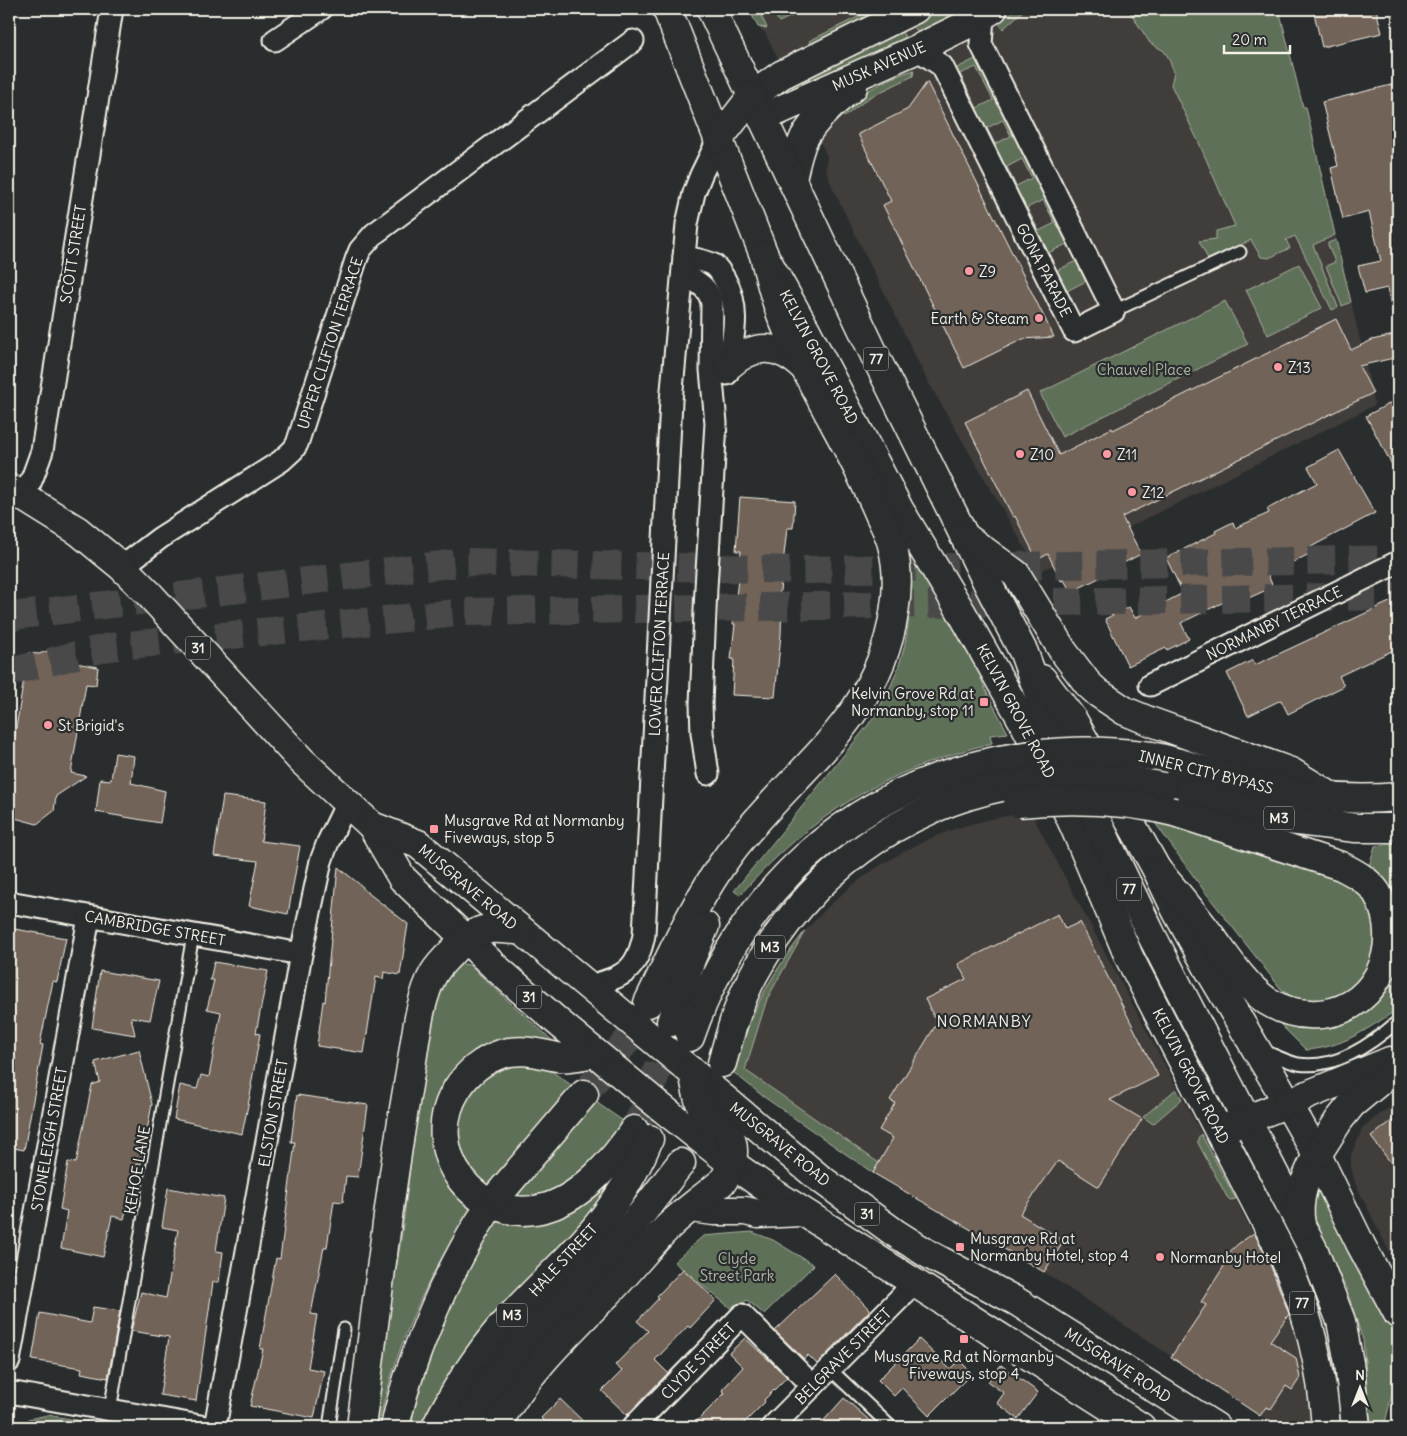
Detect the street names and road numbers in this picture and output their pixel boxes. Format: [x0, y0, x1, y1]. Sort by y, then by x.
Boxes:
street label: MUSK AVENUE [829, 37, 929, 95]
street label: SCOTT STREET [56, 203, 90, 305]
street label: GONA PARADE [1012, 220, 1076, 320]
street label: UPPER CLIFTON TERRACE [293, 254, 367, 432]
street label: KELVIN GROVE ROAD [775, 286, 863, 428]
road number: 77 [864, 348, 888, 370]
street label: LOWER CLIFTON TERRACE [645, 551, 673, 737]
street label: NORMANBY TERRACE [1203, 582, 1345, 664]
road number: 31 [186, 636, 210, 660]
street label: KELVIN GROVE ROAD [972, 640, 1060, 782]
street label: INNER CITY BYPASS [1137, 746, 1275, 798]
road number: M3 [1264, 806, 1294, 830]
street label: MUSGRAVE ROAD [415, 840, 521, 934]
road number: 77 [1116, 878, 1142, 901]
street label: CAMBRIDGE STREET [83, 906, 227, 950]
road number: M3 [755, 936, 785, 959]
road number: 31 [516, 986, 542, 1009]
street label: KELVIN GROVE ROAD [1149, 1005, 1233, 1147]
street label: ELSTON STREET [254, 1057, 292, 1169]
street label: STONELEIGH STREET [27, 1065, 71, 1213]
street label: MUSGRAVE ROAD [726, 1098, 834, 1190]
street label: KEHOE LANE [120, 1124, 154, 1216]
road number: 31 [854, 1202, 880, 1226]
street label: HALE STREET [525, 1220, 601, 1300]
road number: 77 [1290, 1292, 1314, 1315]
road number: M3 [497, 1304, 527, 1326]
street label: BELGRAVE STREET [791, 1304, 895, 1408]
street label: CLYDE STREET [657, 1319, 739, 1403]
street label: MUSGRAVE ROAD [1061, 1323, 1175, 1407]

